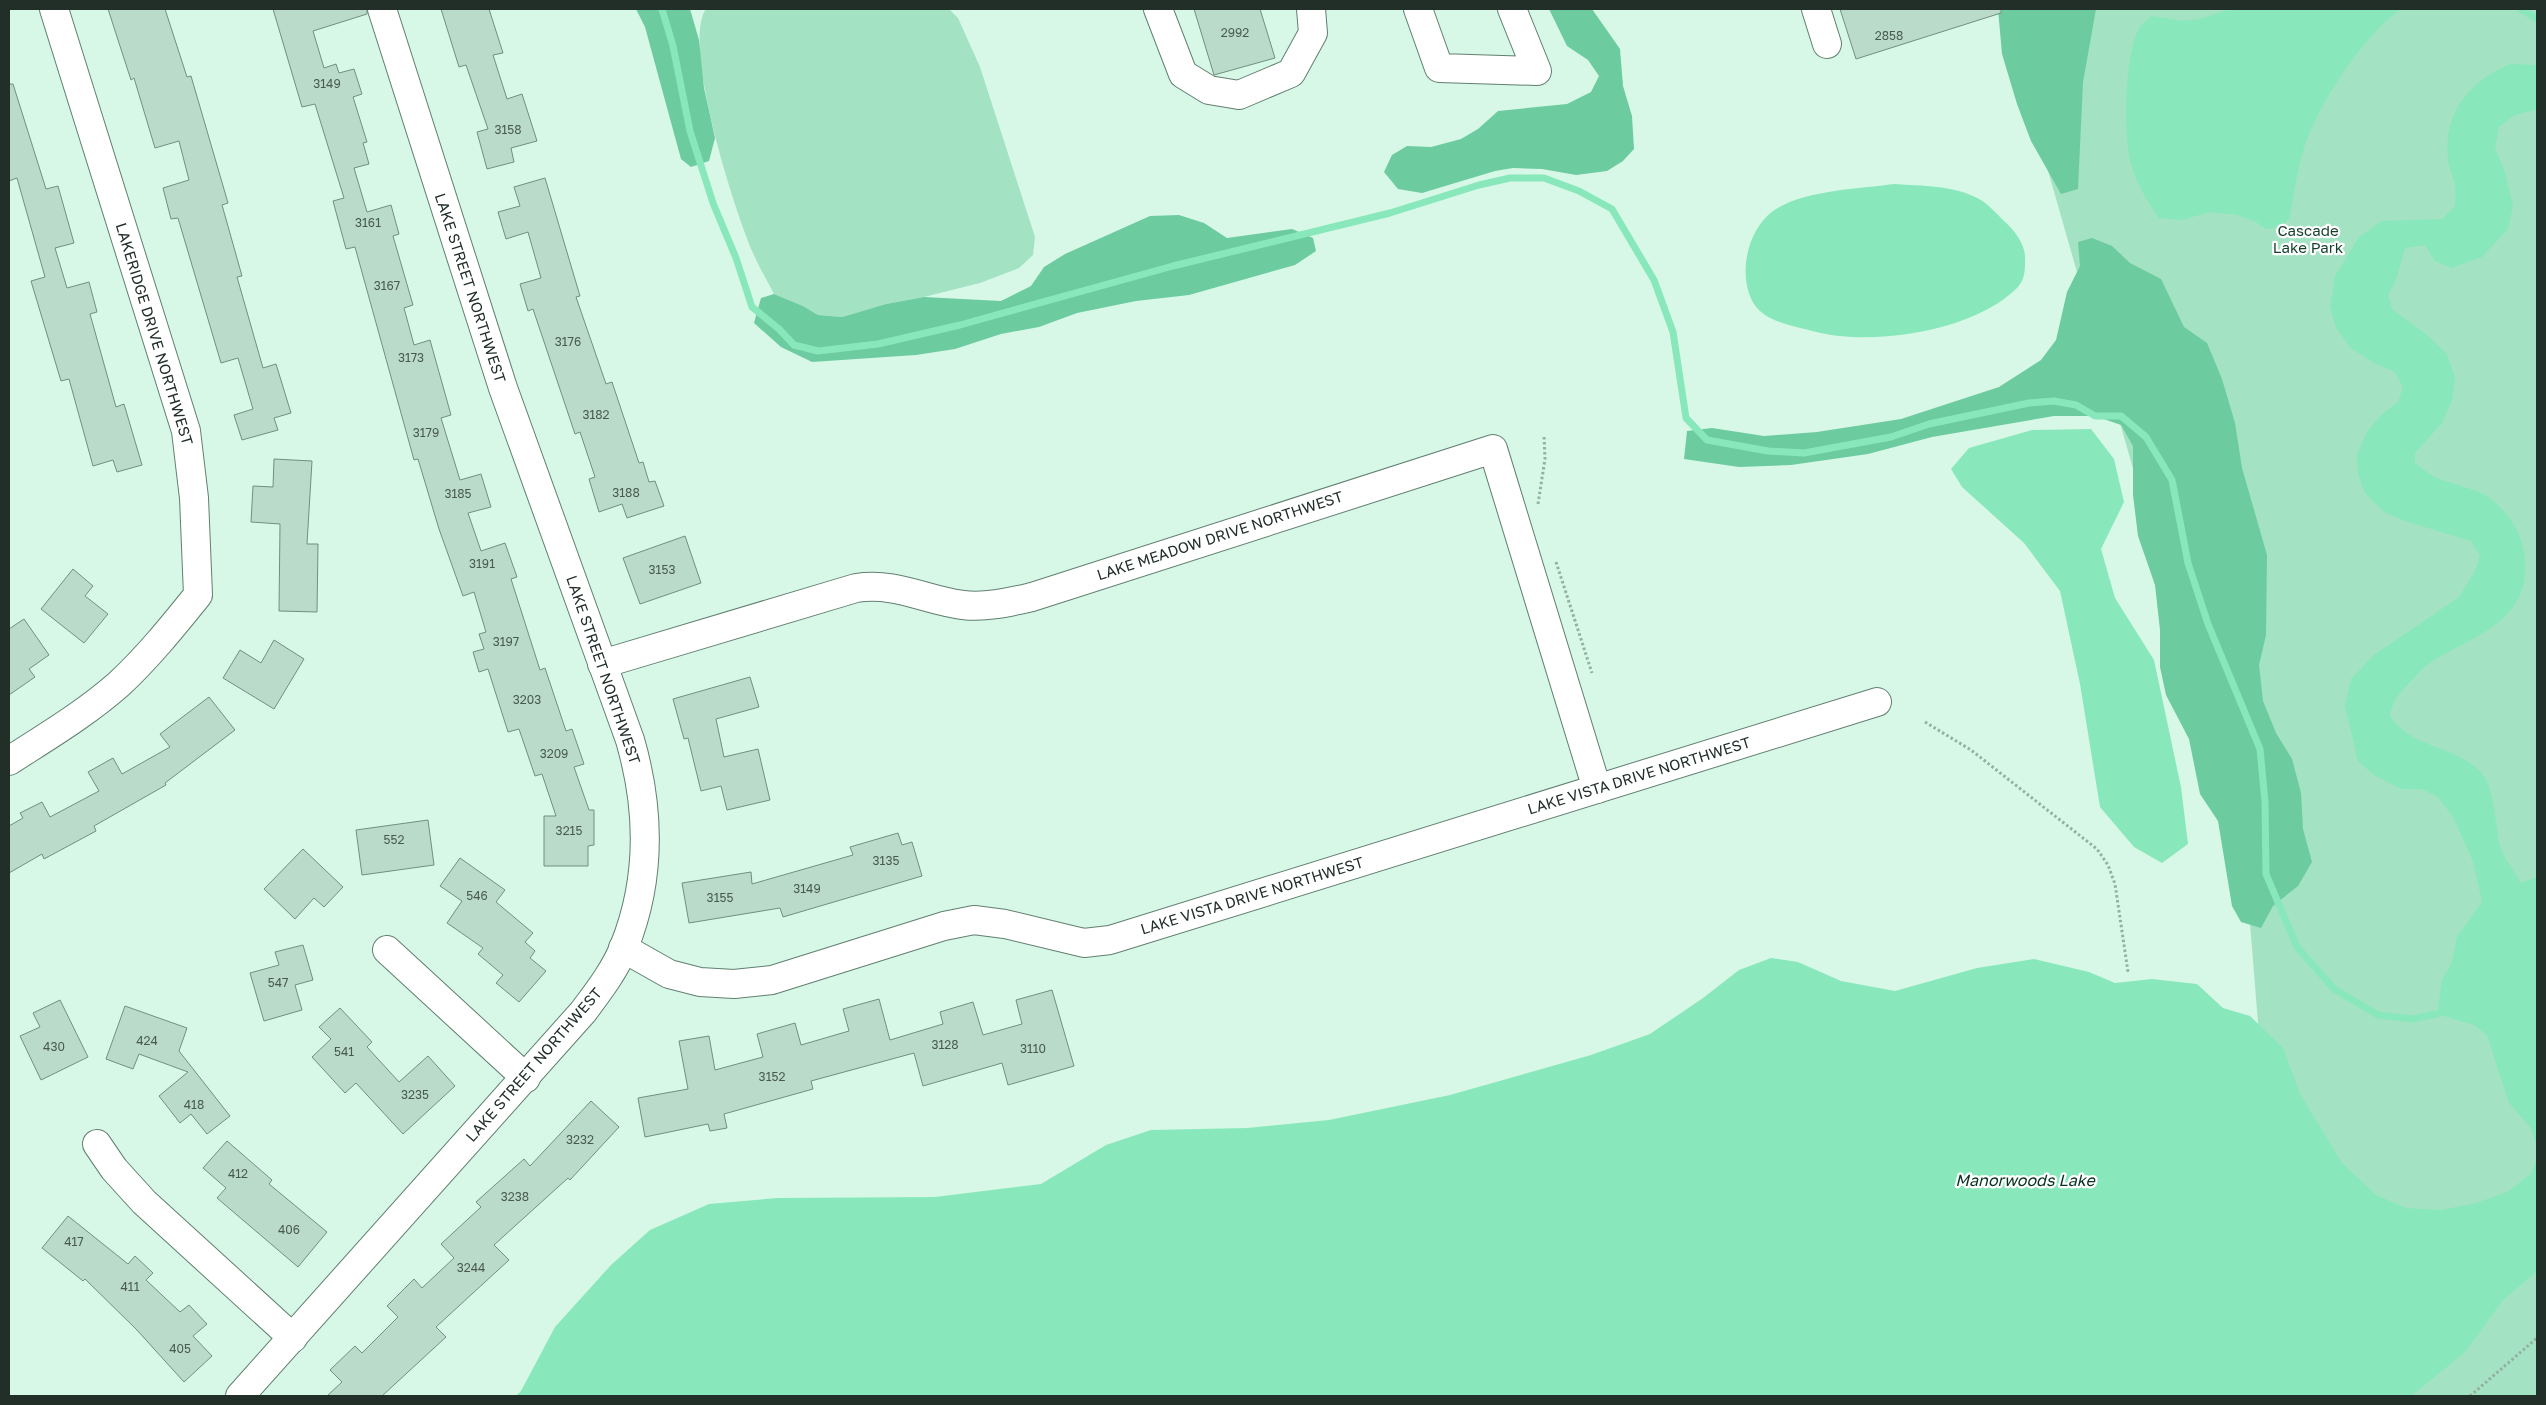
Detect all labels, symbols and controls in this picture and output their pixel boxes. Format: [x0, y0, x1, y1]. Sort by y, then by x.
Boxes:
house number: 2992 [1221, 25, 1249, 40]
house number: 2858 [1875, 28, 1903, 43]
house number: 3149 [313, 76, 341, 91]
house number: 3158 [494, 122, 522, 137]
street label: LAKE STREET NORTHWEST [432, 191, 510, 385]
house number: 3161 [355, 215, 381, 230]
street label: LAKERIDGE DRIVE NORTHWEST [113, 220, 197, 447]
park label: Cascade Lake Park [2273, 221, 2344, 256]
house number: 3167 [374, 278, 400, 293]
house number: 3176 [555, 334, 581, 349]
house number: 3173 [398, 350, 424, 365]
house number: 3182 [582, 407, 610, 422]
house number: 3179 [413, 425, 439, 440]
house number: 3188 [612, 485, 640, 500]
house number: 3185 [444, 486, 472, 501]
street label: LAKE MEADOW DRIVE NORTHWEST [1094, 487, 1345, 583]
house number: 3191 [469, 556, 495, 571]
house number: 3153 [649, 562, 675, 577]
street label: LAKE STREET NORTHWEST [563, 573, 645, 766]
house number: 3197 [493, 634, 519, 649]
house number: 3203 [513, 692, 541, 707]
street label: LAKE VISTA DRIVE NORTHWEST [1525, 732, 1752, 818]
house number: 3209 [540, 746, 568, 761]
house number: 3215 [556, 823, 582, 838]
house number: 552 [384, 832, 404, 847]
street label: LAKE VISTA DRIVE NORTHWEST [1138, 852, 1365, 938]
house number: 3135 [873, 853, 899, 868]
house number: 3149 [793, 881, 821, 896]
house number: 546 [466, 888, 488, 903]
house number: 3155 [707, 890, 733, 905]
house number: 547 [268, 975, 288, 990]
street label: LAKE STREET NORTHWEST [461, 984, 605, 1145]
house number: 424 [136, 1033, 158, 1048]
house number: 3128 [931, 1037, 959, 1052]
house number: 430 [43, 1039, 65, 1054]
house number: 3110 [1020, 1041, 1046, 1056]
house number: 541 [334, 1044, 354, 1059]
house number: 3152 [759, 1069, 785, 1084]
house number: 3235 [401, 1087, 429, 1102]
house number: 418 [184, 1097, 204, 1112]
house number: 3232 [566, 1132, 594, 1147]
house number: 412 [228, 1166, 248, 1181]
water label: Manorwoods Lake [1955, 1170, 2096, 1190]
house number: 3238 [501, 1189, 529, 1204]
house number: 406 [278, 1222, 300, 1237]
house number: 417 [64, 1234, 84, 1249]
house number: 3244 [457, 1260, 485, 1275]
house number: 411 [121, 1279, 140, 1294]
house number: 405 [169, 1341, 191, 1356]

